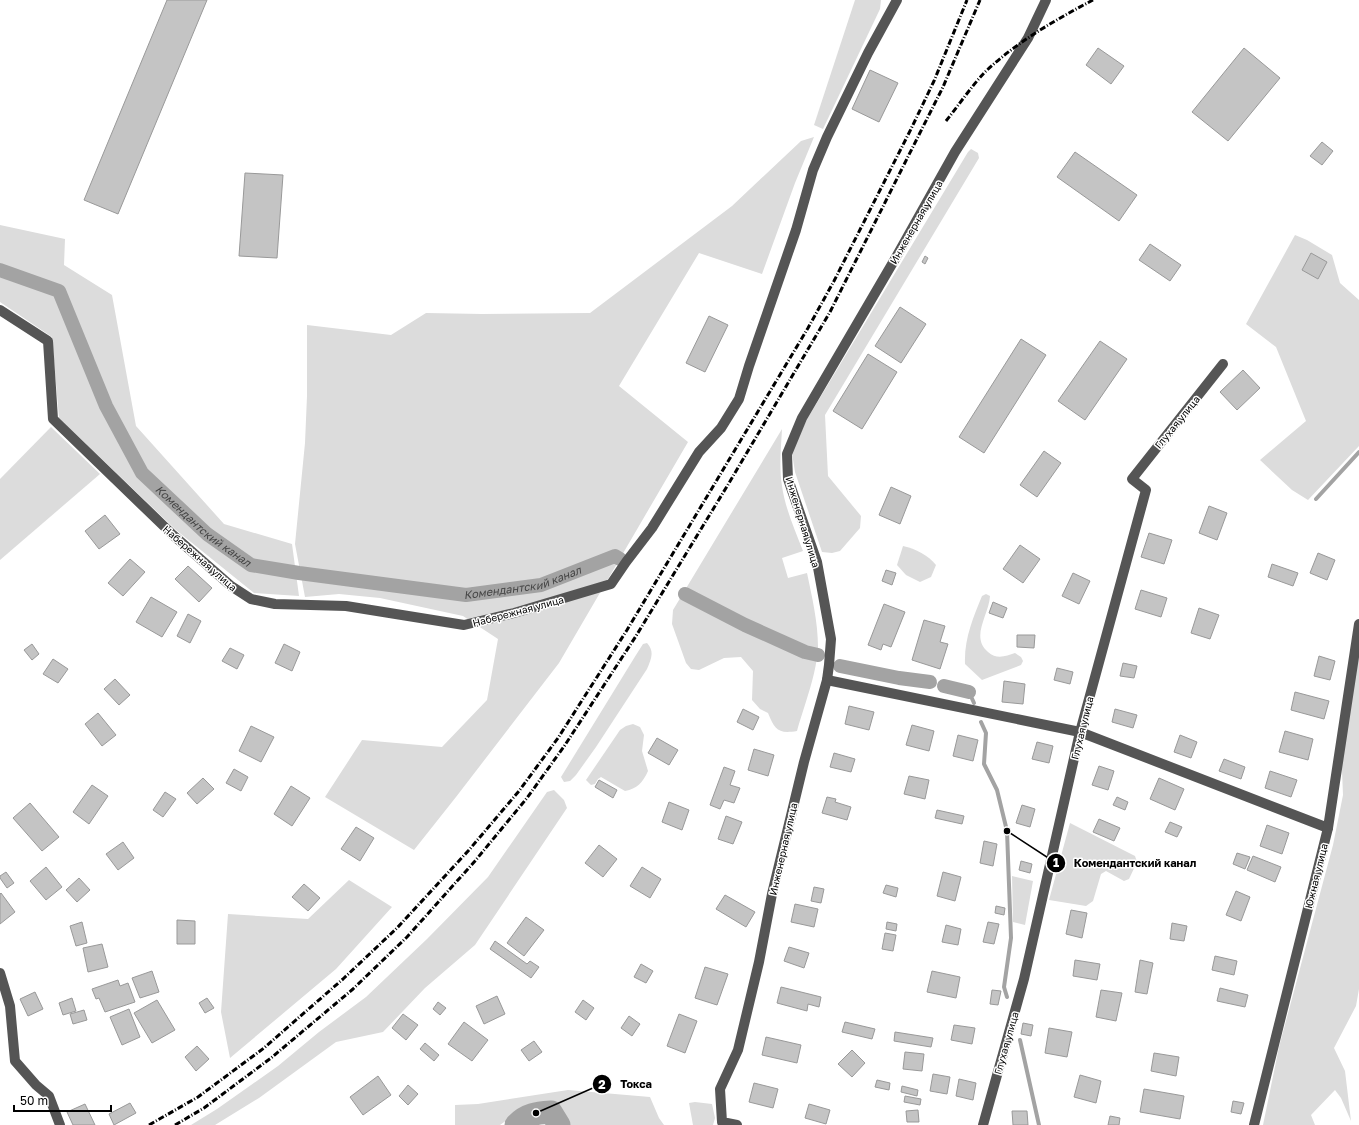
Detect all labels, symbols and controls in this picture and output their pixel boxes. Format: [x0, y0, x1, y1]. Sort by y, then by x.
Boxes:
street label: Инженерная улица [887, 178, 945, 266]
street label: Глухая улица [1152, 393, 1202, 451]
street label: Инженерная улица [783, 475, 823, 569]
water label: Комендантский канал [153, 482, 255, 570]
street label: Набережная улица [161, 523, 239, 593]
water label: Комендантский канал [463, 562, 584, 601]
street label: Набережная улица [471, 593, 565, 629]
street label: Глухая улица [1068, 695, 1096, 761]
street label: Инженерная улица [767, 802, 799, 896]
street label: Южная улица [1302, 842, 1330, 910]
callout: Комендантский канал [1046, 852, 1205, 875]
text: 1 [1053, 855, 1059, 870]
text: Комендантский канал [1074, 856, 1196, 869]
street label: Глухая улица [991, 1010, 1021, 1076]
callout: Токса [592, 1073, 660, 1096]
text: 2 [598, 1077, 606, 1092]
text: Токса [620, 1077, 652, 1090]
scale bar [14, 1087, 111, 1113]
text: 50 m [20, 1093, 48, 1108]

